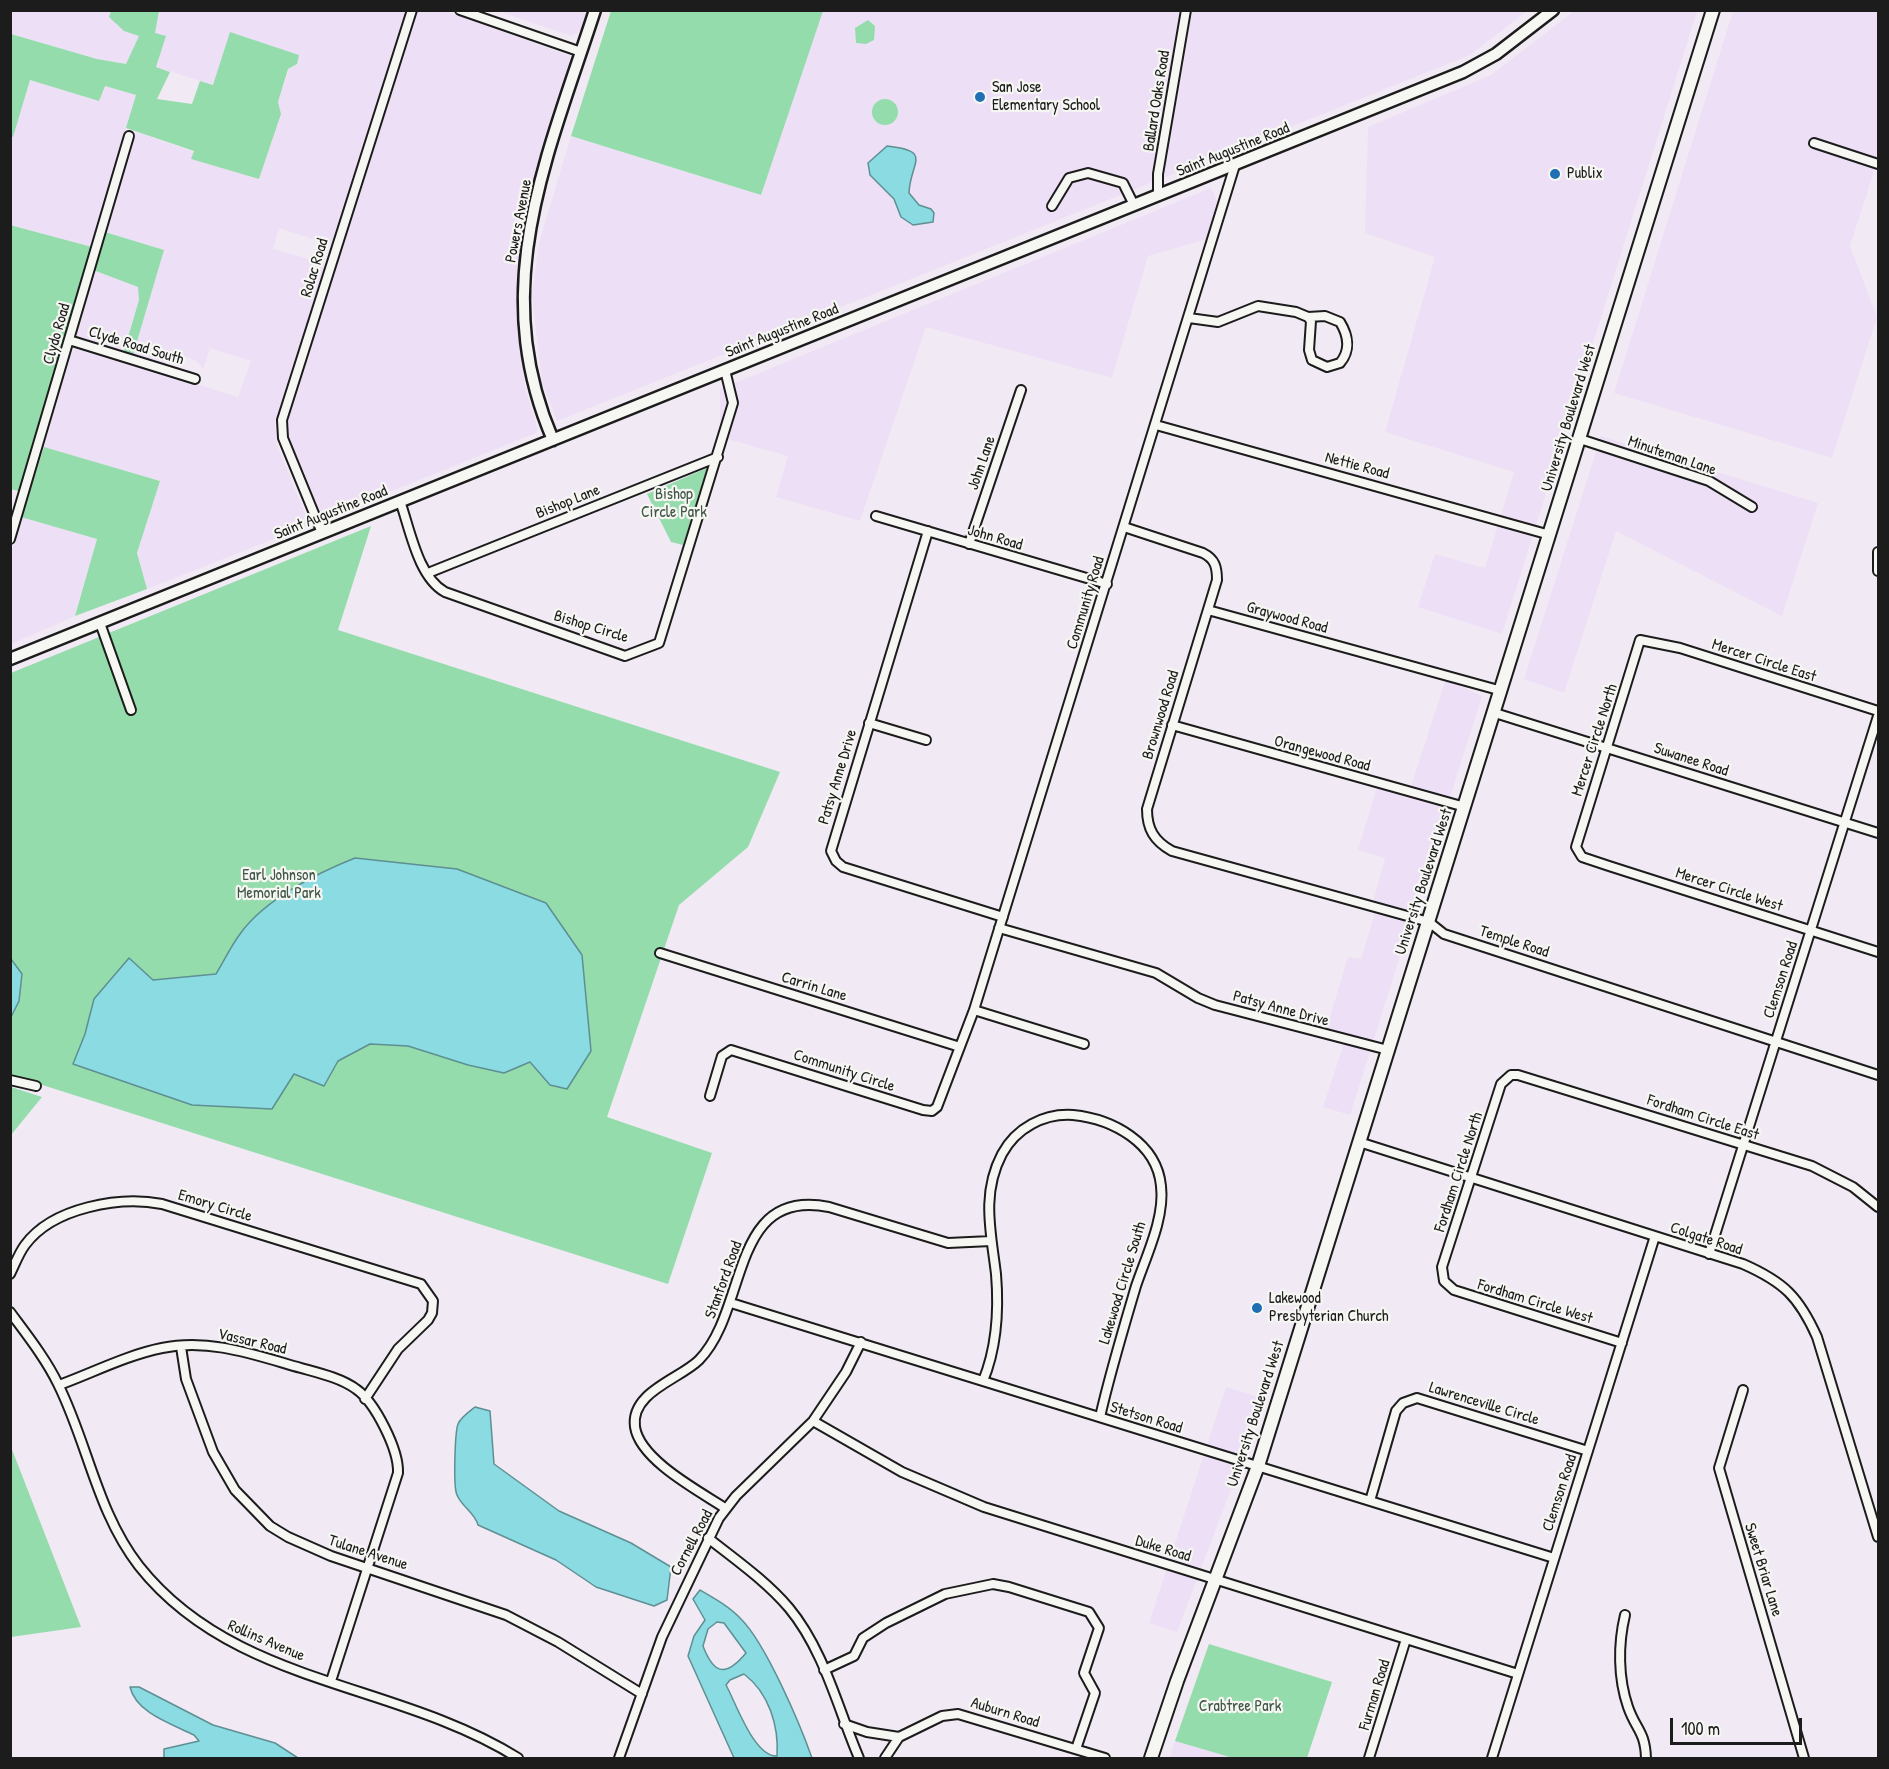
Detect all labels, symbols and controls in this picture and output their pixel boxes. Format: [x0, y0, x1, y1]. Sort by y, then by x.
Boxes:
street label: Ballard Oaks Road [1140, 49, 1174, 153]
place label: San Jose Elementary School [992, 78, 1100, 116]
marker: San Jose Elementary School [973, 90, 987, 104]
street label: Saint Augustine Road [1174, 119, 1292, 181]
place label: Publix [1567, 164, 1603, 184]
marker: Publix [1548, 167, 1562, 181]
street label: Powers Avenue [502, 178, 536, 264]
street label: Rolac Road [297, 236, 333, 300]
street label: Saint Augustine Road [723, 300, 841, 362]
street label: Clydo Road [39, 301, 75, 367]
street label: Clyde Road South [86, 322, 186, 370]
street label: University Boulevard West [1538, 342, 1600, 494]
street label: Minuteman Lane [1625, 432, 1719, 480]
street label: John Lane [964, 433, 1000, 493]
street label: Nettie Road [1323, 448, 1391, 484]
street label: Bishop Lane [533, 480, 603, 524]
street label: Saint Augustine Road [272, 482, 390, 544]
park label: Bishop Circle Park [641, 485, 707, 523]
street label: John Road [965, 521, 1025, 555]
street label: Community Road [1063, 554, 1109, 652]
street label: Graywood Road [1244, 598, 1330, 638]
street label: Bishop Circle [551, 607, 631, 647]
street label: Mercer Circle East [1709, 635, 1819, 687]
street label: Brownwood Road [1138, 668, 1184, 762]
street label: Mercer Circle North [1568, 681, 1622, 799]
street label: Patsy Anne Drive [814, 727, 862, 827]
street label: Orangewood Road [1272, 732, 1372, 776]
street label: Suwanee Road [1651, 739, 1731, 781]
street label: University Boulevard West [1391, 807, 1457, 957]
street label: Mercer Circle West [1673, 864, 1785, 916]
park label: Earl Johnson Memorial Park [237, 866, 321, 904]
street label: Temple Road [1477, 922, 1551, 962]
street label: Clemson Road [1760, 939, 1802, 1021]
street label: Carrin Lane [779, 968, 849, 1006]
street label: Patsy Anne Drive [1231, 987, 1331, 1031]
street label: Community Circle [791, 1046, 897, 1096]
street label: Fordham Circle East [1645, 1091, 1761, 1145]
street label: Fordham Circle North [1431, 1110, 1487, 1234]
street label: Emory Circle [176, 1186, 254, 1226]
street label: Colgate Road [1668, 1218, 1744, 1260]
street label: Lakewood Circle South [1095, 1220, 1151, 1346]
street label: Stanford Road [701, 1239, 747, 1321]
street label: Fordham Circle West [1475, 1275, 1595, 1329]
place label: Lakewood Presbyterian Church [1269, 1289, 1389, 1327]
marker: Lakewood Presbyterian Church [1250, 1301, 1264, 1315]
street label: Vassar Road [216, 1325, 288, 1359]
street label: University Boulevard West [1223, 1339, 1289, 1489]
street label: Lawrenceville Circle [1427, 1378, 1541, 1430]
street label: Stetson Road [1108, 1398, 1184, 1438]
street label: Clemson Road [1539, 1452, 1581, 1534]
street label: Cornell Road [667, 1507, 717, 1579]
street label: Sweet Briar Lane [1740, 1521, 1786, 1619]
street label: Tulane Avenue [326, 1531, 410, 1575]
street label: Duke Road [1133, 1531, 1193, 1567]
street label: Rollins Avenue [225, 1616, 307, 1666]
street label: Furman Road [1355, 1657, 1395, 1733]
street label: Auburn Road [968, 1694, 1042, 1732]
park label: Crabtree Park [1199, 1697, 1281, 1717]
scale bar [1673, 1706, 1805, 1744]
text: 100 m [1681, 1716, 1720, 1741]

